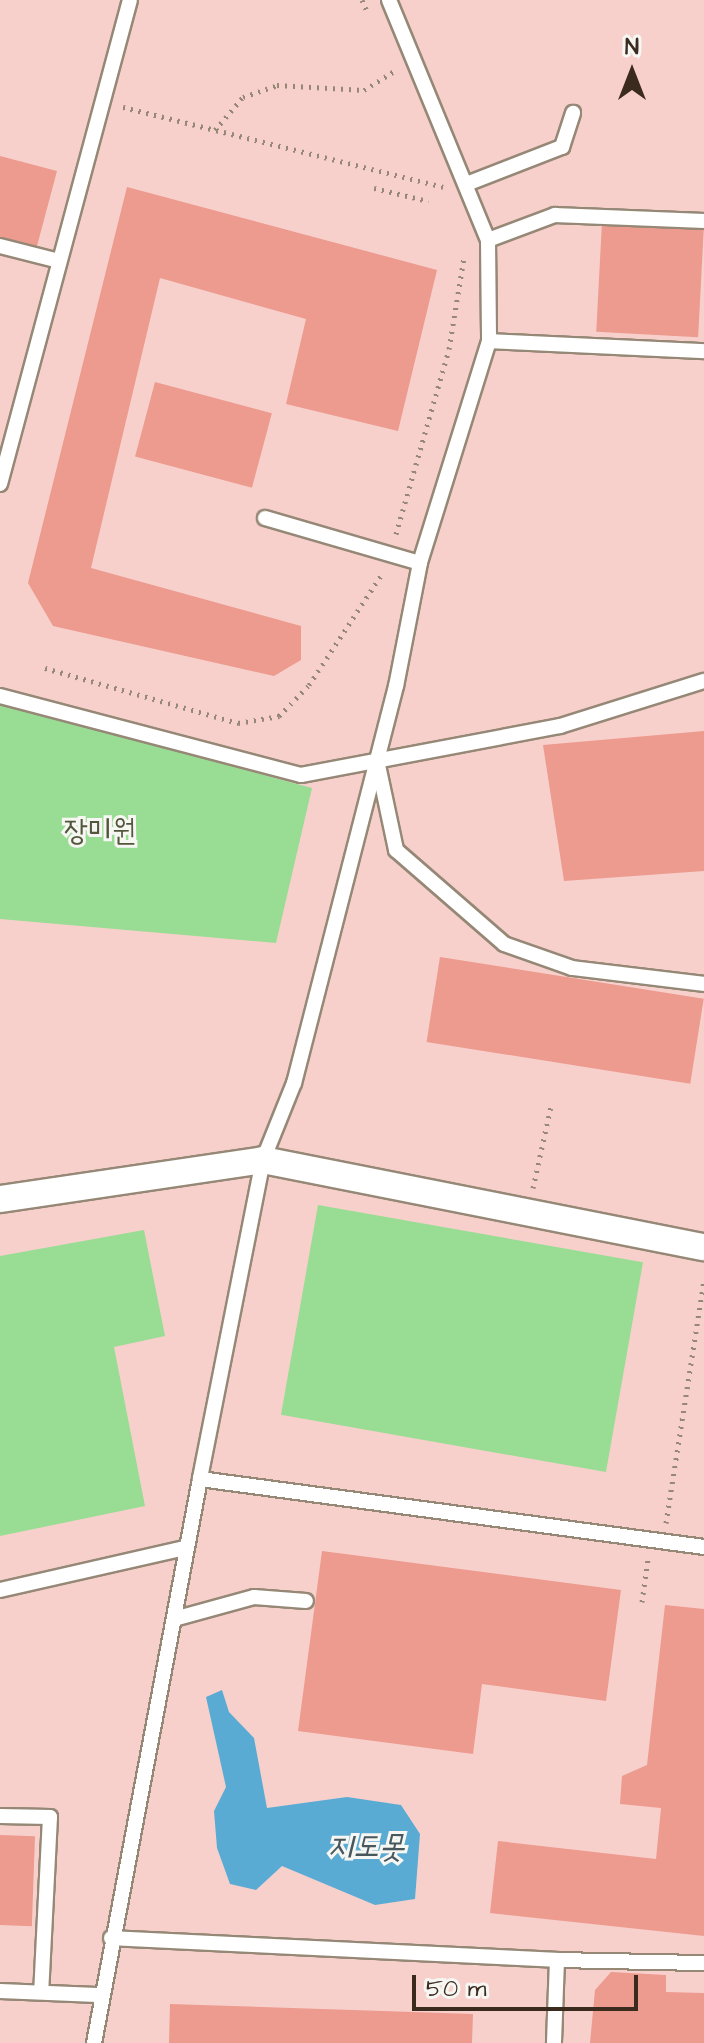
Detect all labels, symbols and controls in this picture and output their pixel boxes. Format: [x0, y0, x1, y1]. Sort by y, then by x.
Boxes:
north arrow [592, 32, 672, 112]
text: N [625, 32, 639, 63]
park label: 장미원 [64, 813, 136, 849]
water label: 지도못 [327, 1828, 405, 1866]
scale bar [416, 1959, 642, 2009]
text: 50 m [426, 1972, 486, 2006]

